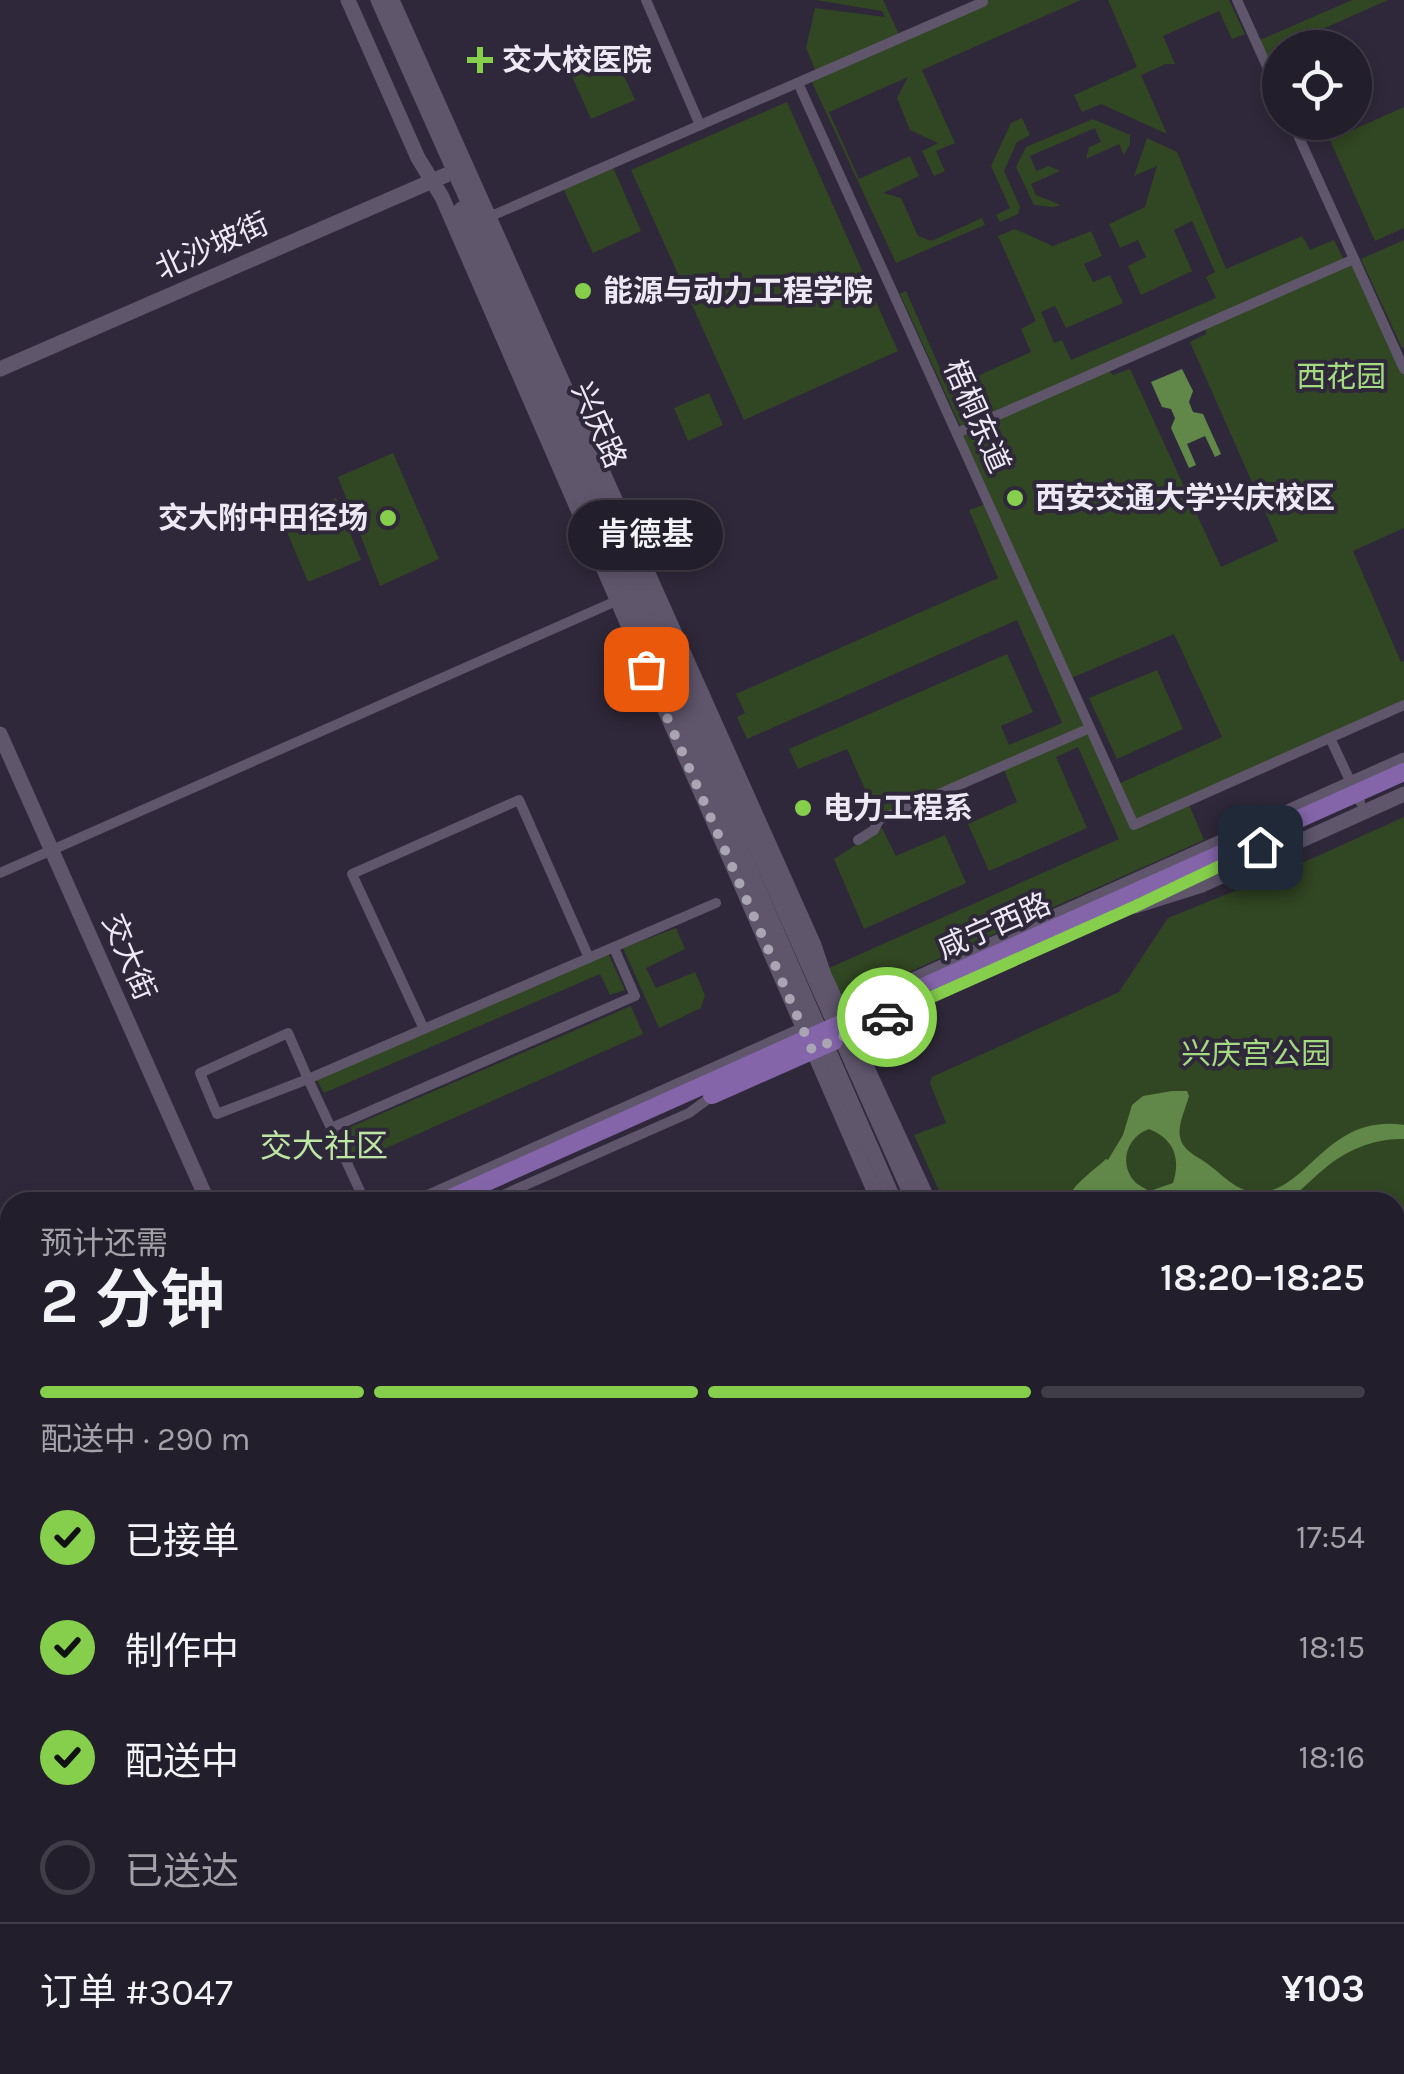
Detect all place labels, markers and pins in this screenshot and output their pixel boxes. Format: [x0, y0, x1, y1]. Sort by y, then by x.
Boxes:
place label: 交大校医院 [502, 42, 652, 78]
marker: 交大校医院 [467, 47, 493, 73]
place label: 能源与动力工程学院 [603, 273, 873, 309]
marker: 能源与动力工程学院 [572, 280, 594, 302]
place label: 西安交通大学兴庆校区 [1035, 480, 1335, 516]
marker: 西安交通大学兴庆校区 [1004, 487, 1026, 509]
callout: 肯德基 [568, 499, 724, 569]
place label: 交大附中田径场 [158, 500, 368, 536]
marker: 交大附中田径场 [377, 507, 399, 529]
pin [604, 627, 689, 712]
place label: 电力工程系 [823, 790, 973, 826]
marker: 电力工程系 [792, 797, 814, 819]
pin [1218, 805, 1303, 890]

